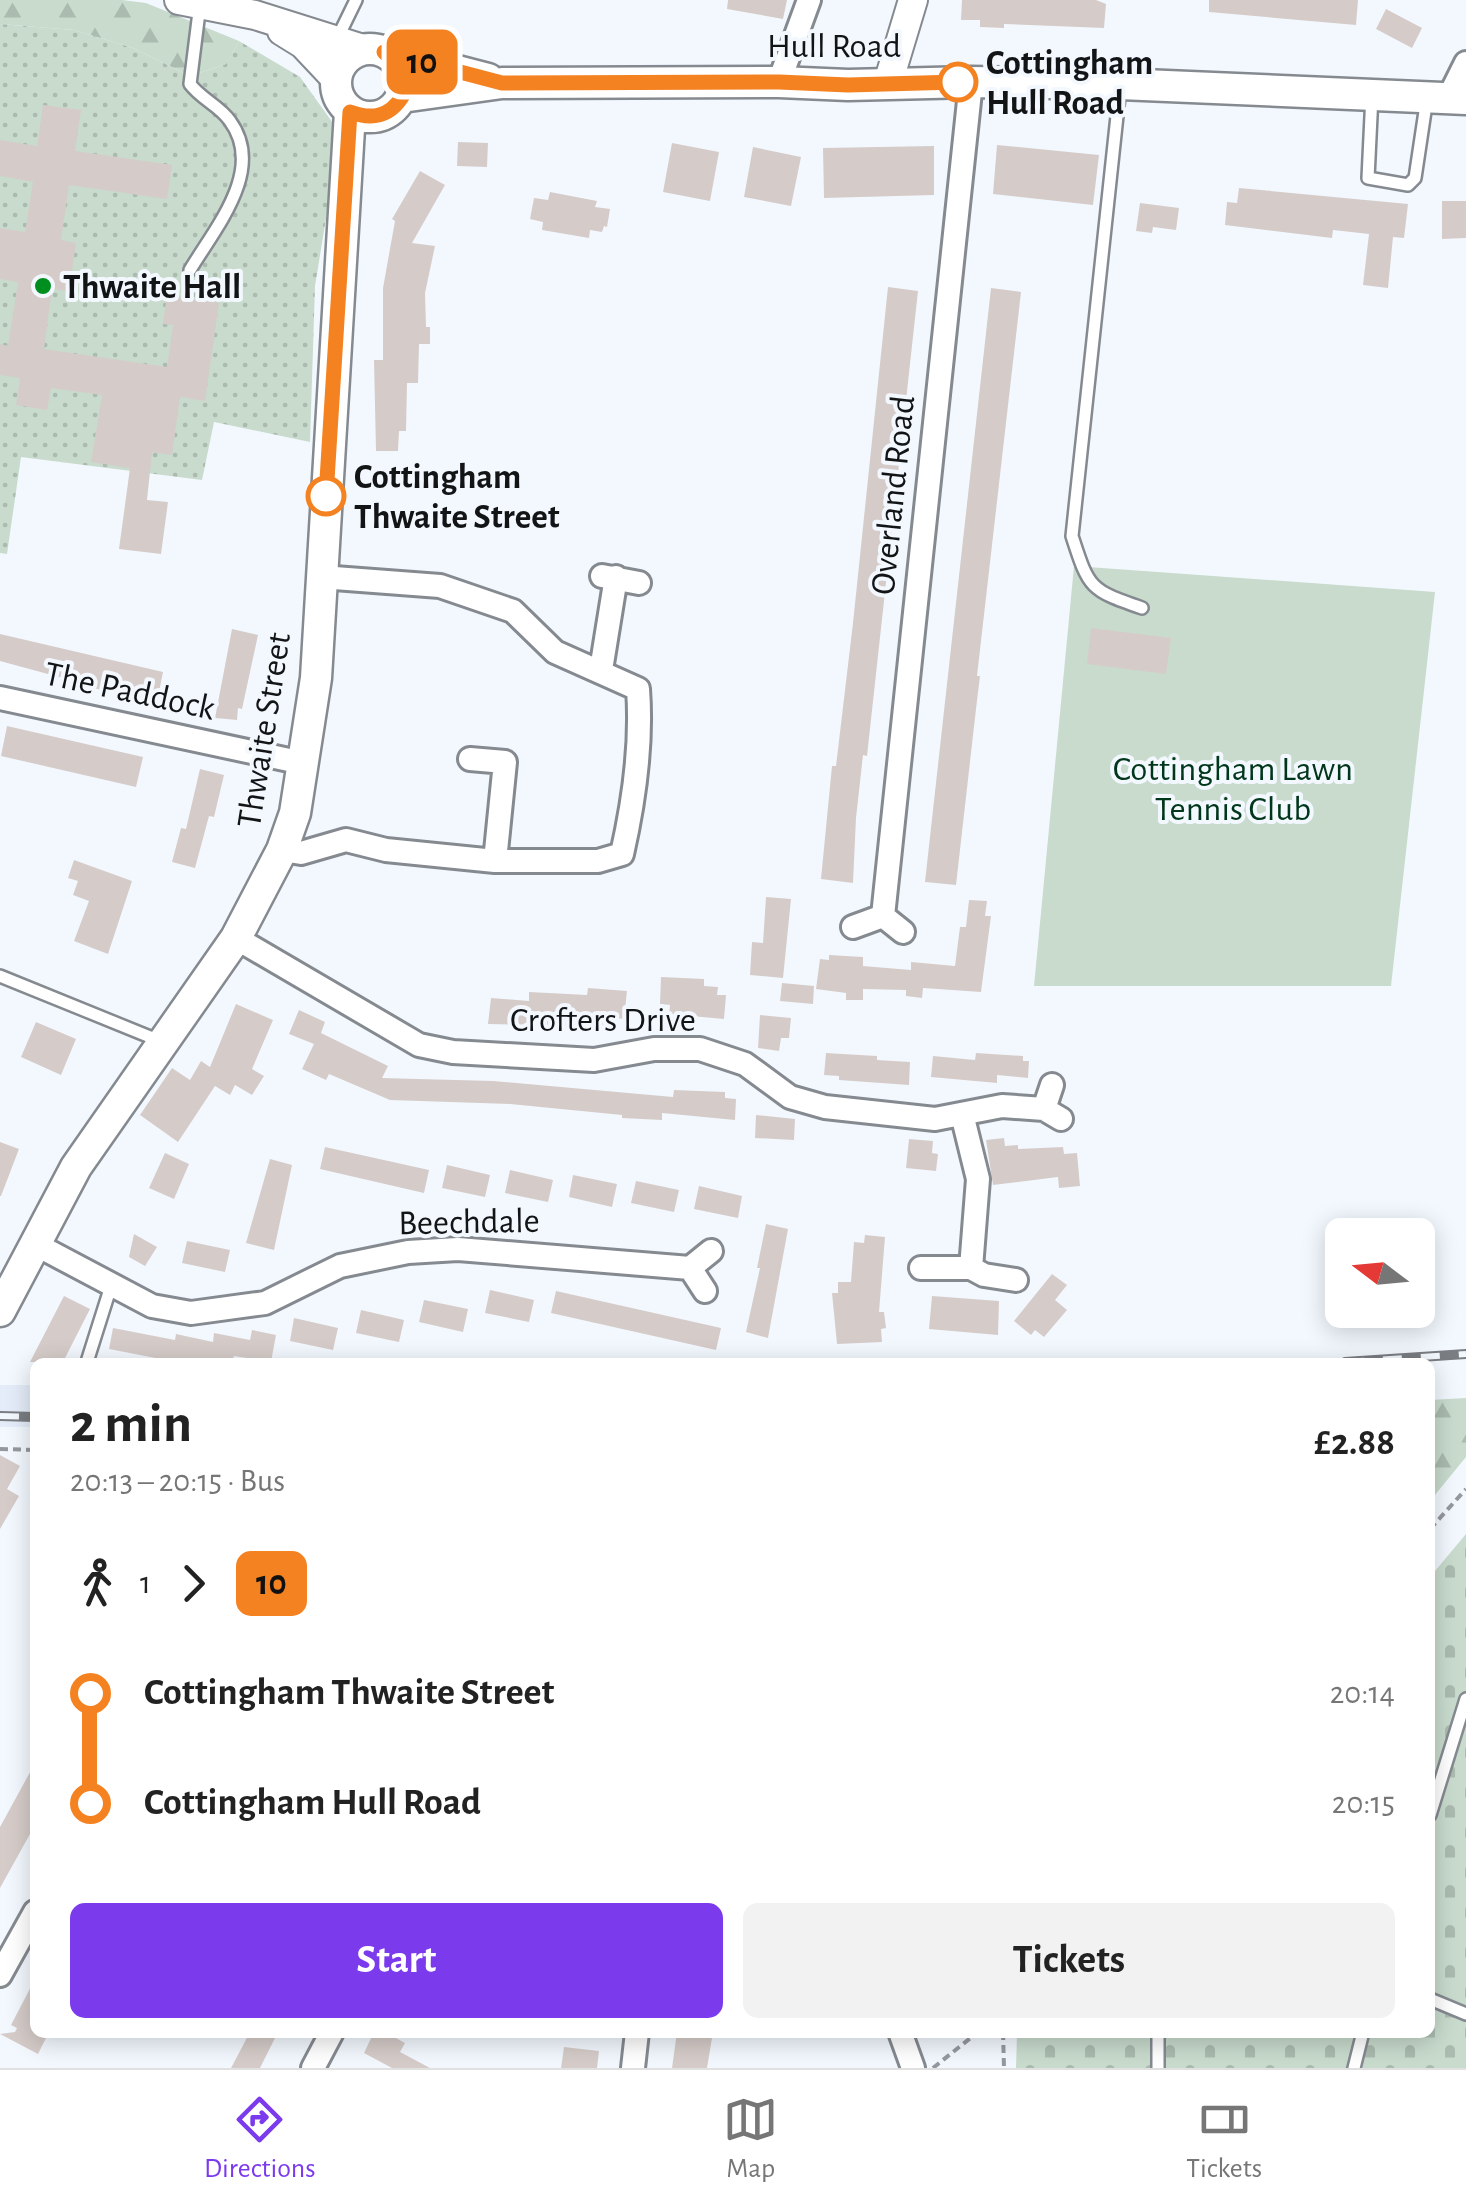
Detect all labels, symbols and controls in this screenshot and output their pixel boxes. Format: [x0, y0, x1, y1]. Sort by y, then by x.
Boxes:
street label: Hull Road [767, 29, 901, 64]
line badge: 10 [377, 30, 467, 94]
text: 10 [407, 45, 437, 80]
place label: Cottingham Hull Road [986, 46, 1153, 121]
marker: Cottingham Hull Road [939, 63, 977, 101]
place label: Thwaite Hall [63, 270, 241, 305]
marker: Thwaite Hall [32, 275, 54, 297]
street label: Overland Road [866, 394, 921, 596]
place label: Cottingham Thwaite Street [354, 460, 560, 535]
marker: Cottingham Thwaite Street [307, 477, 345, 515]
street label: Thwaite Street [232, 630, 297, 830]
street label: The Paddock [41, 656, 218, 727]
park label: Cottingham Lawn Tennis Club [1113, 752, 1353, 827]
street label: Crofters Drive [510, 1003, 696, 1038]
street label: Beechdale [398, 1204, 540, 1241]
north arrow [1325, 1218, 1435, 1328]
map controls [1325, 1218, 1435, 1328]
text: 2 min [70, 1397, 192, 1452]
text: £2.88 [1314, 1424, 1395, 1462]
text: 20:13 – 20:15 · Bus [70, 1465, 285, 1497]
icon: walk [70, 1556, 125, 1611]
icon: forward [166, 1556, 221, 1611]
text: 10 [256, 1566, 287, 1601]
text: 1 [140, 1567, 151, 1599]
text: Cottingham Thwaite Street [144, 1674, 554, 1712]
text: 20:14 [1330, 1677, 1395, 1709]
text: Cottingham Hull Road [144, 1784, 481, 1822]
text: 20:15 [1332, 1787, 1395, 1819]
button: Start [70, 1903, 723, 2018]
button: Tickets [743, 1903, 1395, 2018]
tab: Directions [204, 2092, 316, 2186]
tab: Map [723, 2092, 778, 2186]
tab: Tickets [1186, 2092, 1262, 2186]

